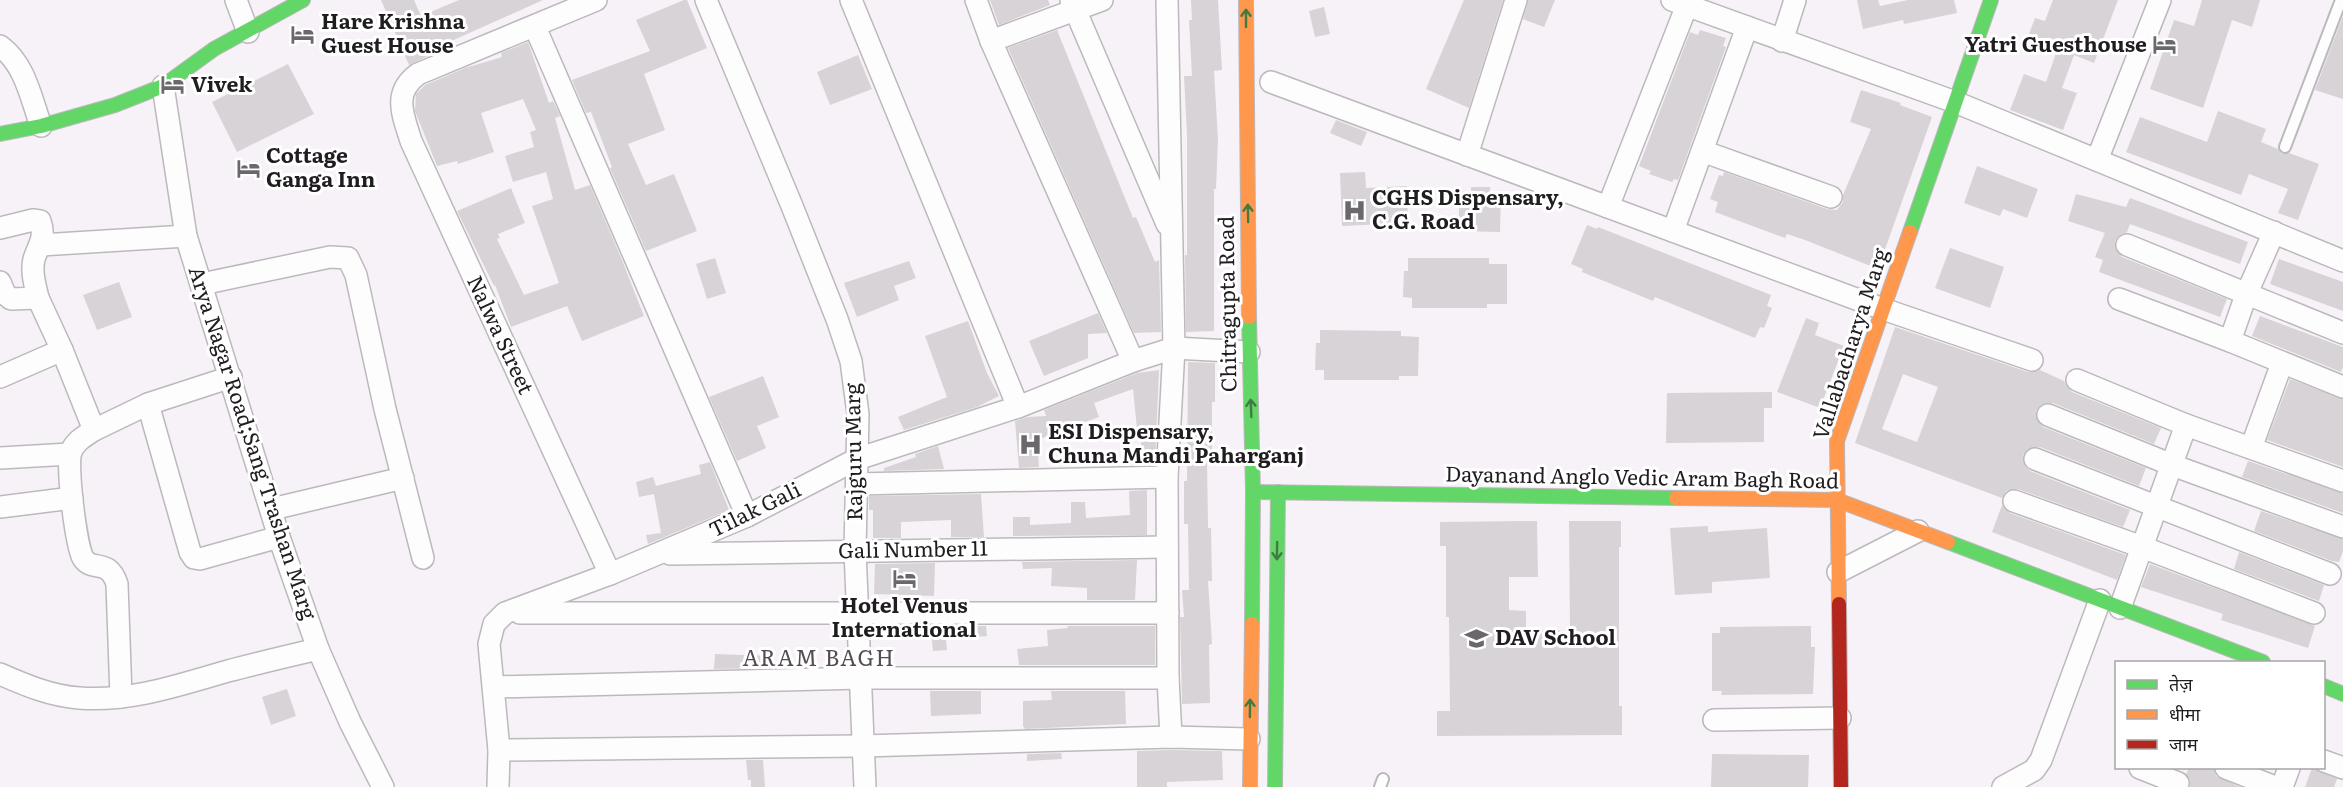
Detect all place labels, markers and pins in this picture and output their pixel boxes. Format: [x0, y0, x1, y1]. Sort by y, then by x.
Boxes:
place label: Hare Krishna Guest House [321, 4, 466, 59]
hotel icon: Hare Krishna Guest House [290, 21, 316, 47]
place label: Yatri Guesthouse [1964, 27, 2147, 58]
hotel icon: Yatri Guesthouse [2152, 32, 2178, 58]
place label: Vivek [191, 67, 253, 98]
hotel icon: Vivek [160, 72, 186, 98]
place label: Cottage Ganga Inn [266, 138, 376, 193]
hotel icon: Cottage Ganga Inn [235, 155, 261, 181]
place label: CGHS Dispensary, C.G. Road [1372, 180, 1564, 235]
hospital icon: CGHS Dispensary, C.G. Road [1341, 197, 1367, 223]
place label: ESI Dispensary, Chuna Mandi Paharganj [1048, 414, 1304, 469]
hospital icon: ESI Dispensary, Chuna Mandi Paharganj [1017, 431, 1043, 457]
hotel icon: Hotel Venus International [891, 565, 917, 591]
place label: Hotel Venus International [831, 588, 977, 643]
place label: DAV School [1495, 620, 1616, 651]
school or university icon: DAV School [1464, 625, 1490, 651]

